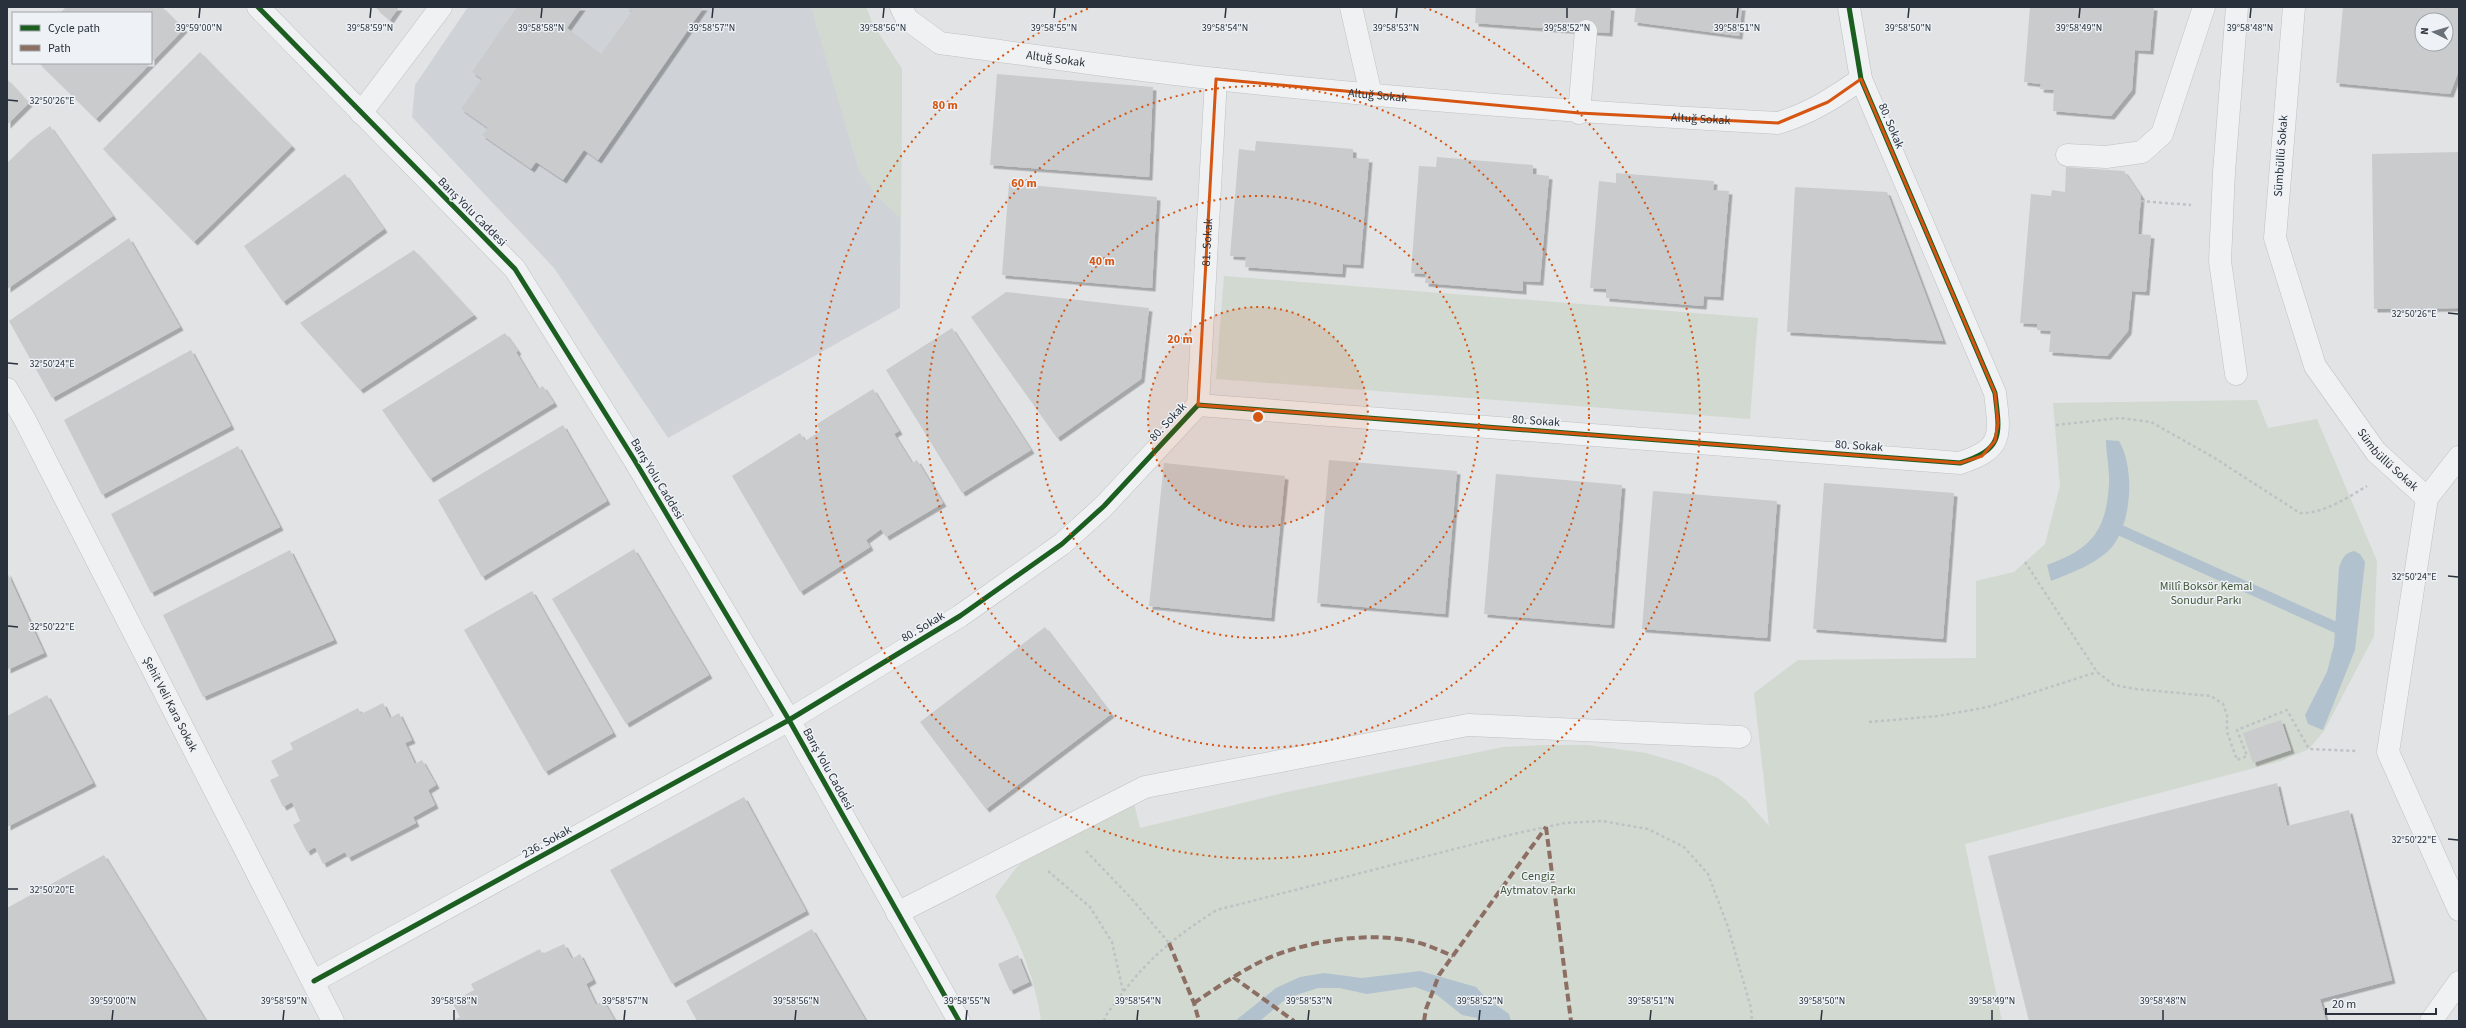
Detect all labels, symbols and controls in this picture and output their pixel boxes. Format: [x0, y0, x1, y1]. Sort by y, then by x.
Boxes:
legend [12, 12, 152, 64]
north arrow [2414, 12, 2454, 52]
text: Cycle path [48, 20, 100, 37]
text: 39°59'00"N [176, 21, 222, 35]
text: 39°58'59"N [347, 21, 393, 35]
text: 39°58'58"N [518, 21, 564, 35]
text: 39°58'57"N [689, 21, 735, 35]
text: 39°58'56"N [860, 21, 906, 35]
text: 39°58'55"N [1031, 21, 1077, 35]
text: 39°58'54"N [1202, 21, 1248, 35]
text: 39°58'53"N [1373, 21, 1419, 35]
text: 39°58'52"N [1544, 21, 1590, 35]
text: 39°58'51"N [1714, 21, 1760, 35]
text: 39°58'50"N [1885, 21, 1931, 35]
text: 39°58'49"N [2056, 21, 2102, 35]
text: 39°58'48"N [2227, 21, 2273, 35]
text: N [2417, 27, 2432, 35]
text: Path [48, 40, 71, 57]
street label: Altuğ Sokak [1025, 46, 1086, 71]
street label: Altuğ Sokak [1347, 84, 1408, 106]
text: 32°50'26"E [29, 94, 75, 108]
text: 80 m [932, 97, 958, 114]
street label: 80. Sokak [1874, 101, 1908, 151]
street label: Altuğ Sokak [1671, 108, 1731, 129]
street label: Sümbüllü Sokak [2270, 115, 2292, 197]
street label: Barış Yolu Caddesi [434, 174, 510, 250]
text: 60 m [1011, 175, 1037, 192]
street label: 81. Sokak [1197, 218, 1217, 267]
text: 40 m [1089, 253, 1115, 270]
text: 32°50'26"E [2391, 307, 2437, 321]
text: 20 m [1167, 331, 1193, 348]
text: 32°50'24"E [29, 357, 75, 371]
street label: 80. Sokak [1145, 399, 1191, 445]
centre of rings [1251, 410, 1265, 424]
street label: 80. Sokak [1511, 411, 1561, 431]
street label: Sümbüllü Sokak [2353, 425, 2422, 495]
street label: Barış Yolu Caddesi [626, 435, 688, 523]
street label: 80. Sokak [1834, 436, 1884, 456]
text: 32°50'24"E [2391, 570, 2437, 584]
park label: Millî Boksör Kemal Sonudur Parkı [2160, 578, 2252, 609]
street label: 80. Sokak [898, 607, 948, 647]
text: 32°50'22"E [29, 620, 75, 634]
street label: Şehit Veli Kara Sokak [139, 653, 202, 755]
street label: Barış Yolu Caddesi [798, 725, 858, 813]
street label: 236. Sokak [519, 821, 575, 863]
text: 32°50'22"E [2391, 833, 2437, 847]
park label: Cengiz Aytmatov Parkı [1500, 868, 1576, 899]
text: 32°50'20"E [29, 883, 75, 897]
scale bar [2326, 990, 2436, 1016]
text: 39°59'00"N [90, 994, 136, 1008]
text: 39°58'59"N [261, 994, 307, 1008]
text: 39°58'58"N [431, 994, 477, 1008]
text: 39°58'57"N [602, 994, 648, 1008]
text: 39°58'56"N [773, 994, 819, 1008]
text: 39°58'55"N [944, 994, 990, 1008]
text: 39°58'54"N [1115, 994, 1161, 1008]
text: 39°58'53"N [1286, 994, 1332, 1008]
text: 39°58'52"N [1457, 994, 1503, 1008]
text: 39°58'51"N [1628, 994, 1674, 1008]
text: 39°58'50"N [1799, 994, 1845, 1008]
text: 39°58'49"N [1969, 994, 2015, 1008]
text: 39°58'48"N [2140, 994, 2186, 1008]
text: 20 m [2332, 996, 2356, 1013]

